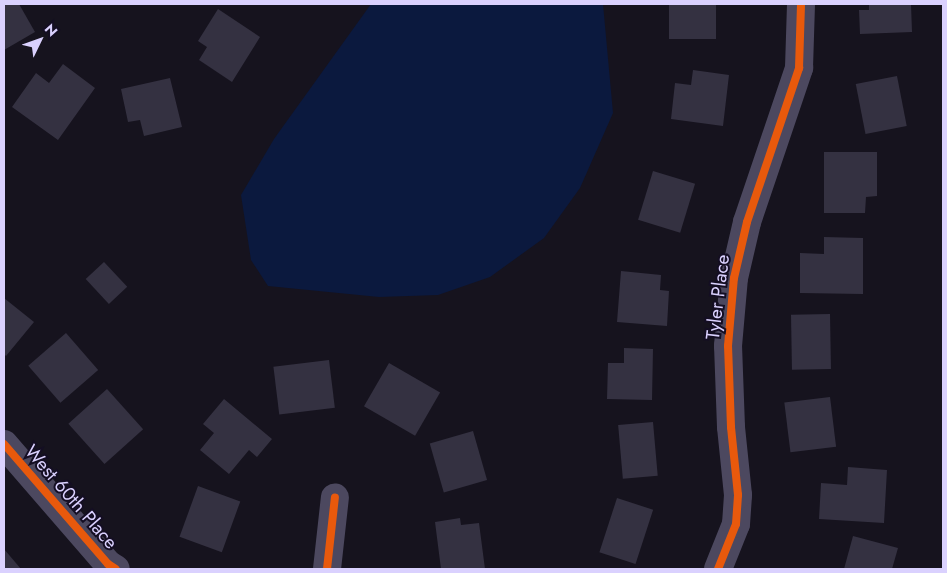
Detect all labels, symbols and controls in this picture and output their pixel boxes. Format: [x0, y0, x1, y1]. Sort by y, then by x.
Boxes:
north arrow [15, 15, 65, 65]
text: N [40, 19, 62, 41]
street label: Tyler Place [701, 253, 735, 341]
street label: West 60th Place [20, 440, 122, 554]

